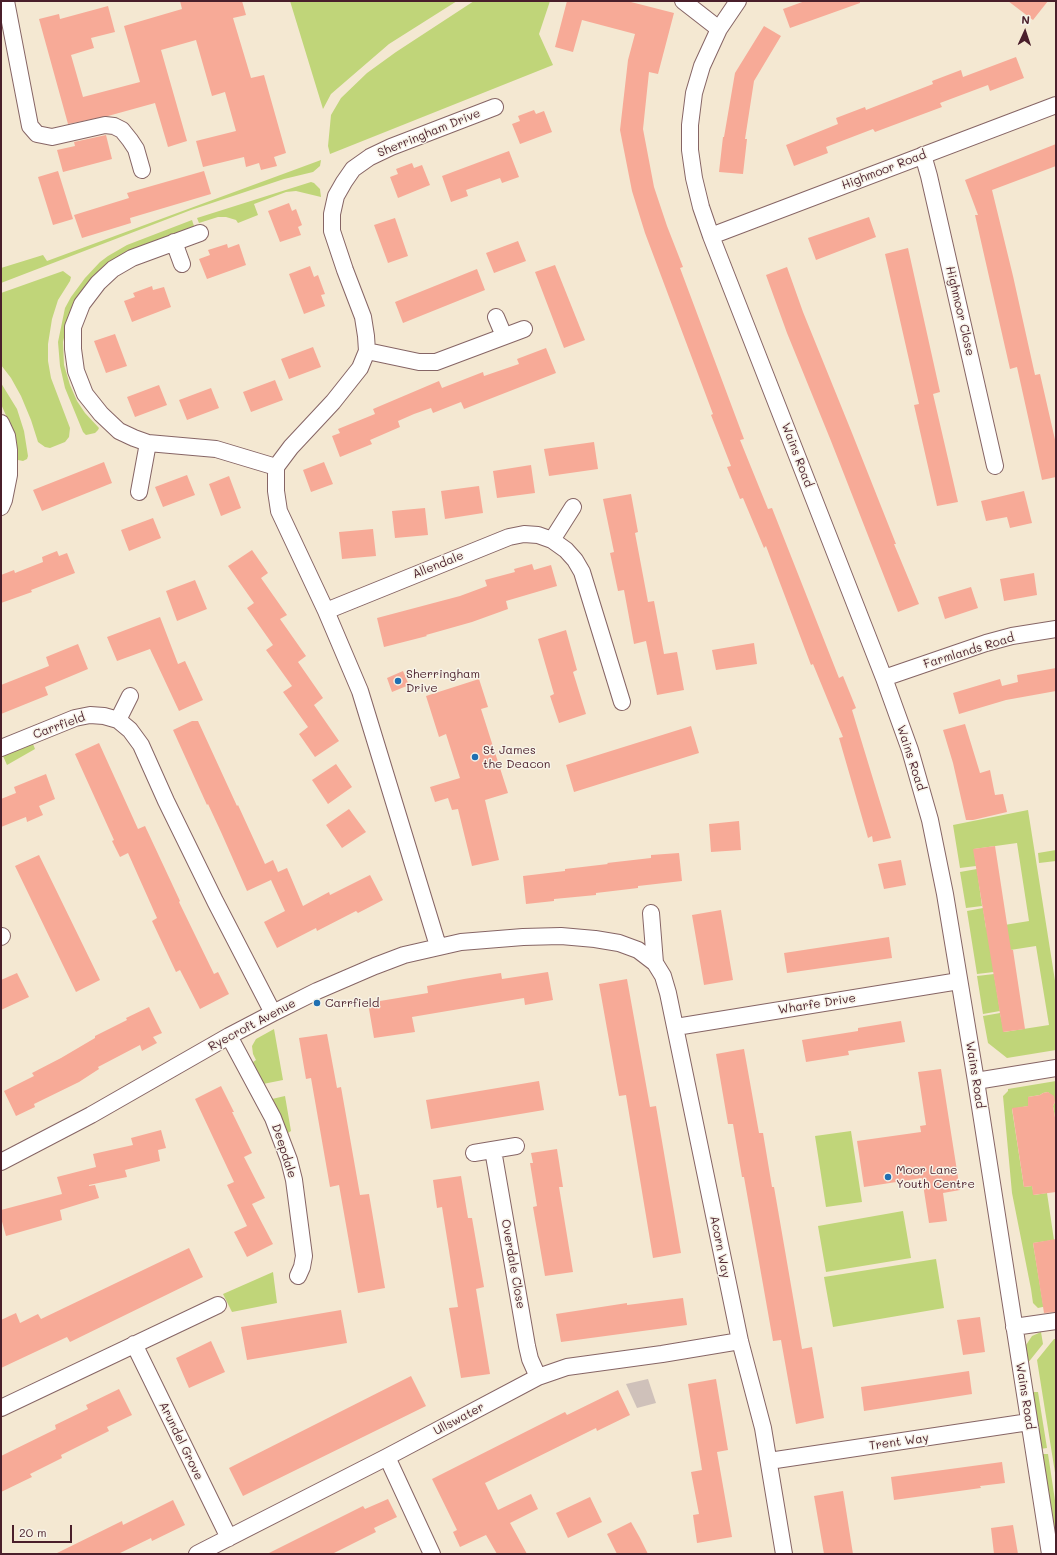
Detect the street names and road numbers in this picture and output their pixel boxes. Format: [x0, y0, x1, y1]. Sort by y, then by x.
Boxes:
street label: Sherringham Drive [375, 106, 483, 160]
street label: Highmoor Road [840, 147, 928, 193]
street label: Highmoor Close [943, 265, 977, 357]
street label: Wains Road [778, 421, 816, 489]
street label: Allendale [410, 548, 466, 582]
street label: Farmlands Road [922, 630, 1016, 672]
street label: Carrfield [31, 710, 87, 742]
street label: Wains Road [894, 723, 928, 793]
street label: Wharfe Drive [777, 991, 857, 1017]
street label: Ryecroft Avenue [206, 996, 298, 1054]
street label: Wains Road [963, 1040, 987, 1110]
street label: Deepdale [268, 1122, 300, 1180]
street label: Acorn Way [707, 1215, 733, 1279]
street label: Overdale Close [498, 1218, 528, 1310]
street label: Wains Road [1013, 1361, 1037, 1431]
street label: Arundel Grove [156, 1400, 206, 1482]
street label: Ullswater [431, 1400, 487, 1438]
street label: Trent Way [868, 1431, 930, 1453]

